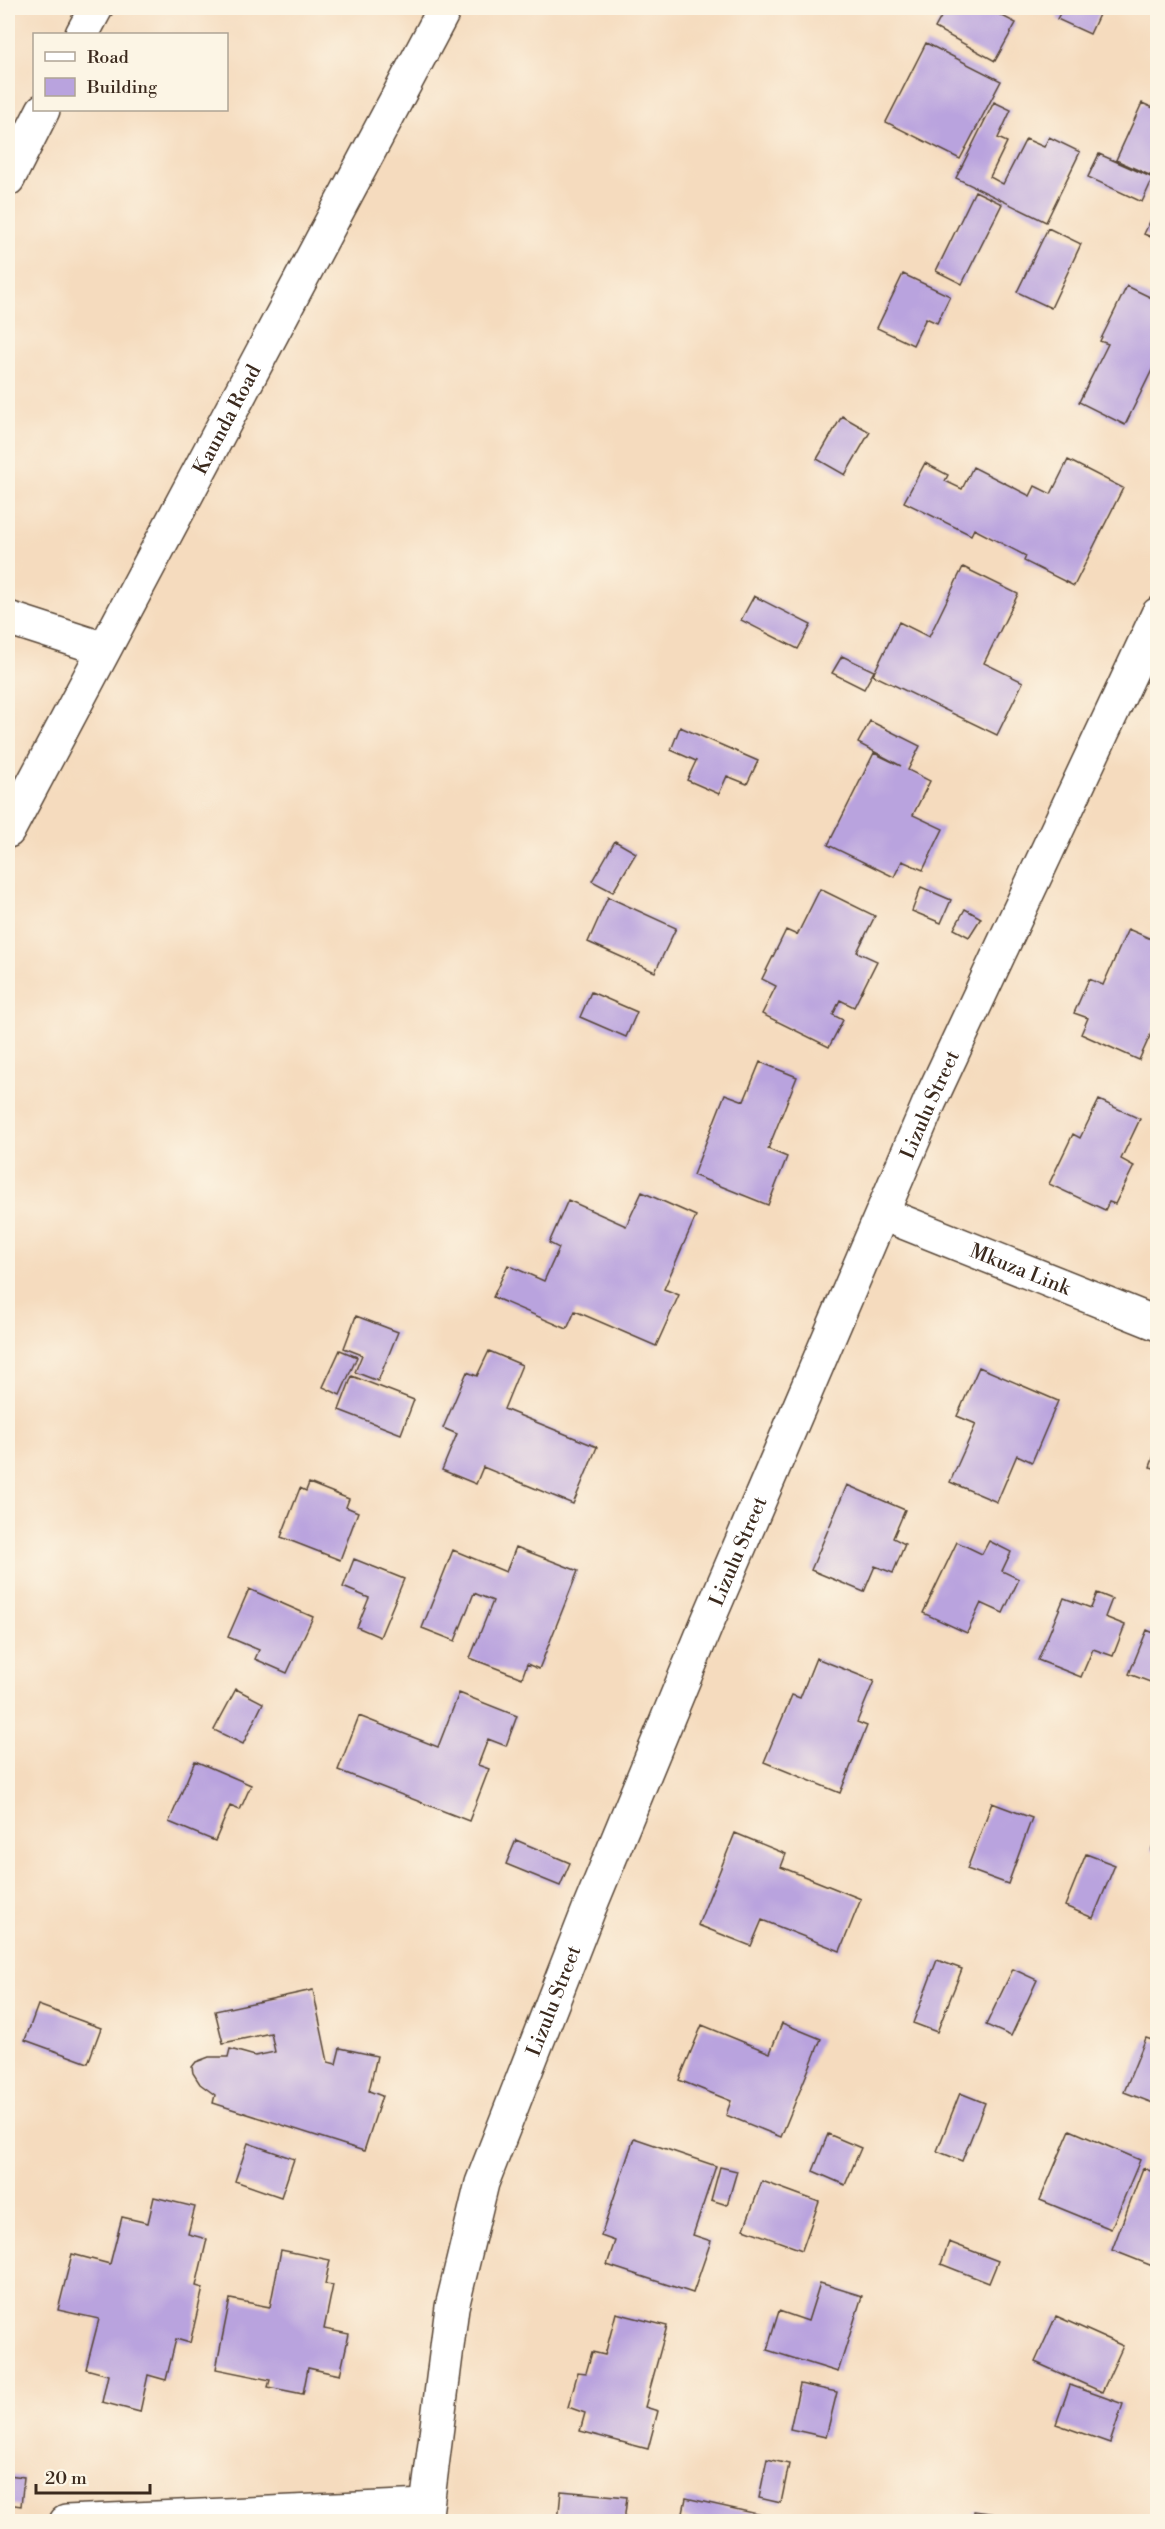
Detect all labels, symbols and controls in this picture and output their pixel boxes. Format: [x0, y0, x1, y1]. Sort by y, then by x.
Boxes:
legend [33, 33, 228, 111]
text: Road [87, 46, 130, 69]
text: Building [86, 76, 158, 99]
street label: Kaunda Road [188, 360, 268, 479]
street label: Lizulu Street [896, 1047, 966, 1163]
street label: Mkuza Link [966, 1239, 1075, 1302]
street label: Lizulu Street [705, 1493, 774, 1610]
street label: Lizulu Street [522, 1942, 587, 2060]
scale bar [36, 2457, 150, 2495]
text: 20 m [45, 2467, 87, 2490]

